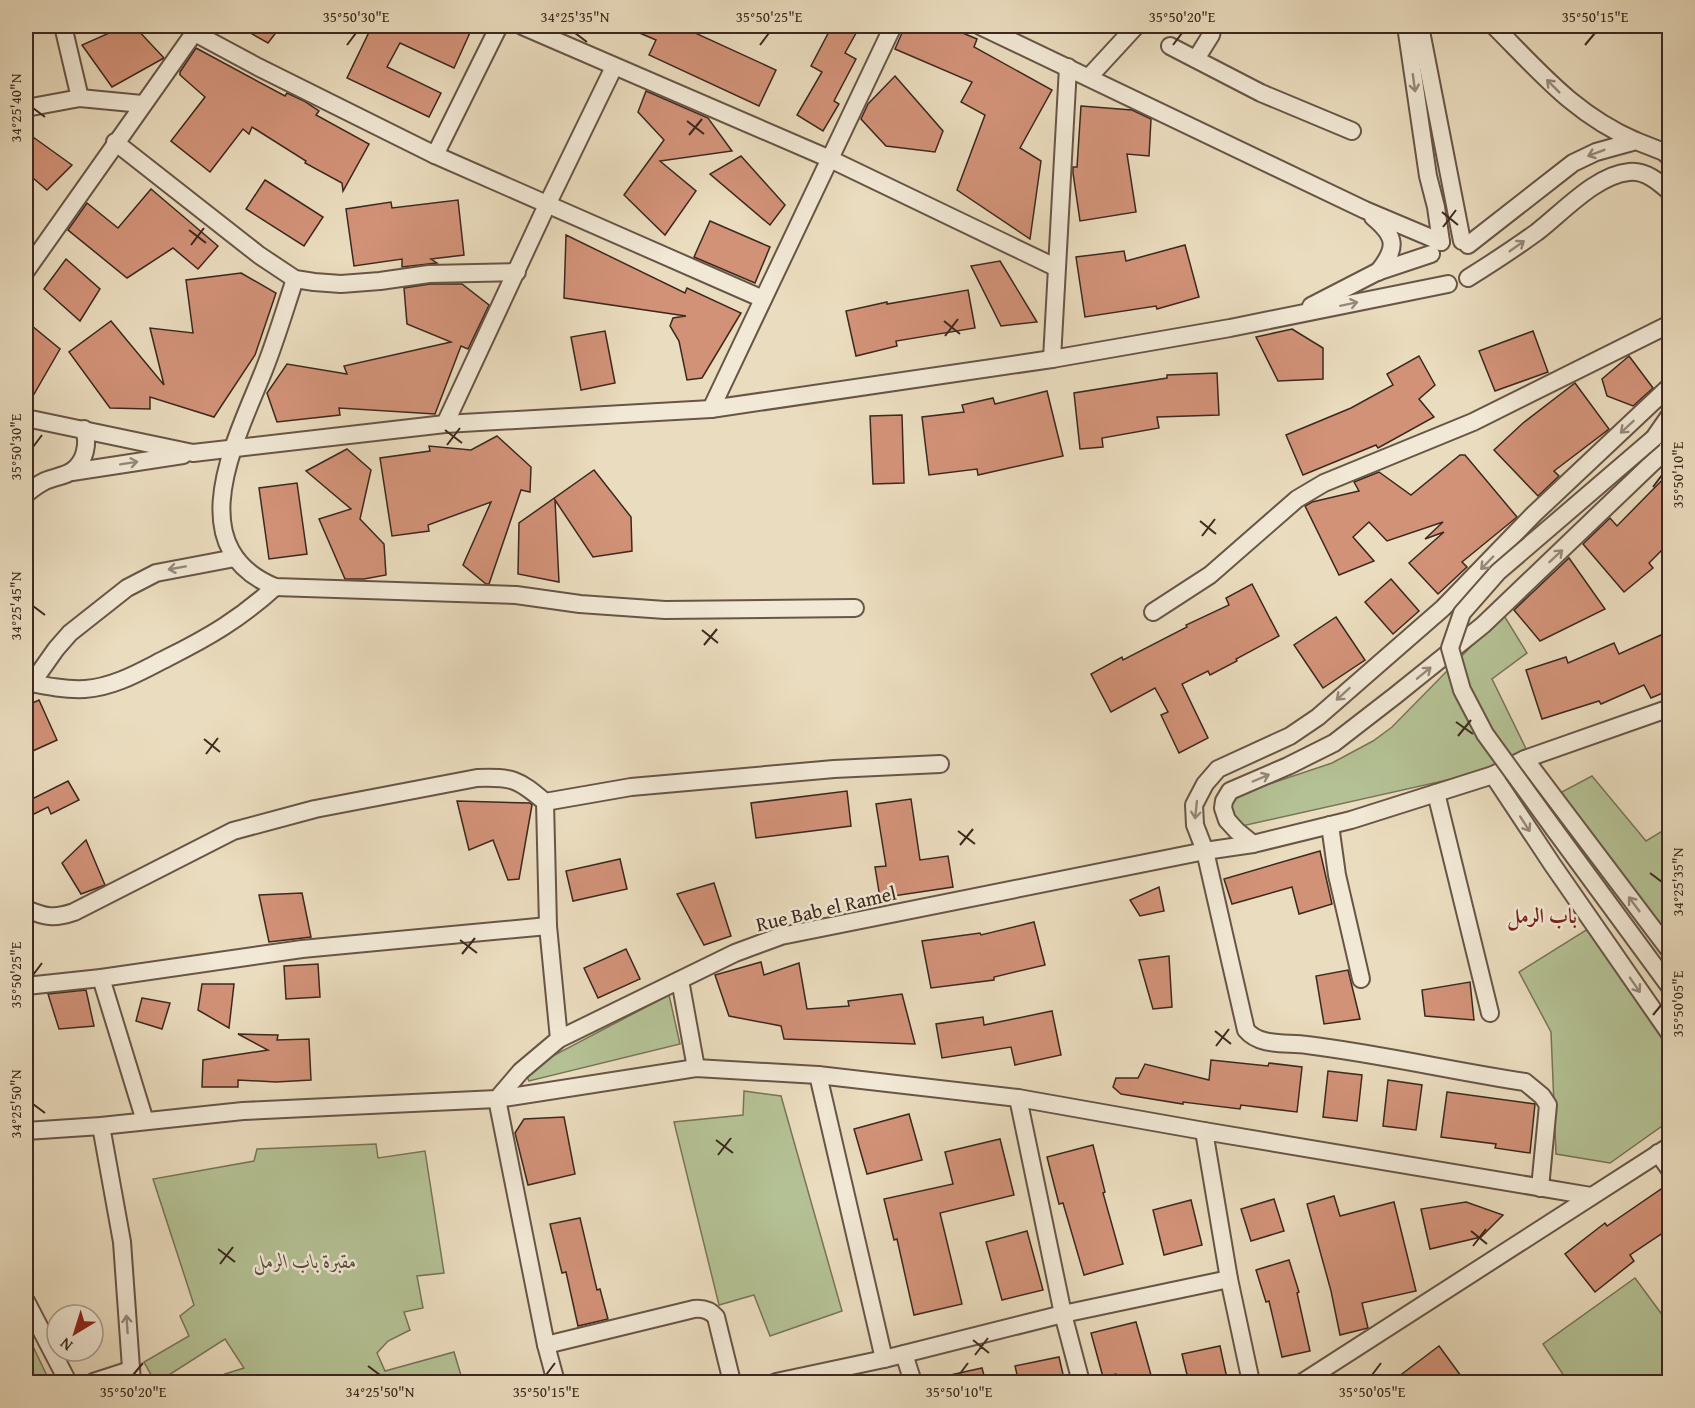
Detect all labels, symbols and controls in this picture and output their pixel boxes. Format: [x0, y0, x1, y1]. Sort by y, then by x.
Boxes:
text: 35°50'30"E [323, 6, 390, 27]
text: 34°25'35"N [541, 6, 610, 27]
text: 35°50'25"E [736, 6, 803, 27]
text: 35°50'20"E [1149, 6, 1216, 27]
text: 35°50'15"E [1562, 6, 1629, 27]
text: 34°25'40"N [5, 73, 26, 142]
one-way arrow [1409, 73, 1420, 93]
one-way arrow [1546, 79, 1560, 94]
one-way arrow [1587, 148, 1606, 159]
one-way arrow [1508, 240, 1525, 252]
one-way arrow [1339, 298, 1358, 310]
text: 35°50'30"E [5, 413, 26, 480]
one-way arrow [1620, 420, 1635, 434]
text: 35°50'10"E [1667, 441, 1688, 508]
one-way arrow [119, 457, 139, 468]
one-way arrow [1548, 549, 1563, 563]
one-way arrow [1480, 555, 1495, 570]
one-way arrow [168, 563, 188, 574]
text: 34°25'45"N [5, 571, 26, 640]
one-way arrow [1416, 666, 1432, 679]
one-way arrow [1336, 687, 1351, 701]
one-way arrow [1251, 772, 1269, 783]
one-way arrow [1190, 800, 1201, 819]
one-way arrow [1519, 815, 1532, 832]
text: 34°25'35"N [1667, 847, 1688, 916]
street label: Rue Bab el Ramel [753, 878, 899, 938]
one-way arrow [1628, 897, 1641, 913]
district label: باب الرمل [1507, 900, 1577, 931]
text: 35°50'25"E [5, 941, 26, 1008]
text: 35°50'05"E [1667, 970, 1688, 1037]
one-way arrow [1629, 976, 1641, 992]
text: 34°25'50"N [5, 1069, 26, 1138]
park label: مقبرة باب الرمل [253, 1246, 357, 1276]
north arrow [45, 1303, 105, 1363]
one-way arrow [122, 1315, 133, 1335]
text: N [54, 1332, 77, 1358]
text: 35°50'20"E [100, 1381, 167, 1402]
text: 34°25'50"N [346, 1381, 415, 1402]
text: 35°50'15"E [513, 1381, 580, 1402]
text: 35°50'10"E [926, 1381, 993, 1402]
text: 35°50'05"E [1339, 1381, 1406, 1402]

